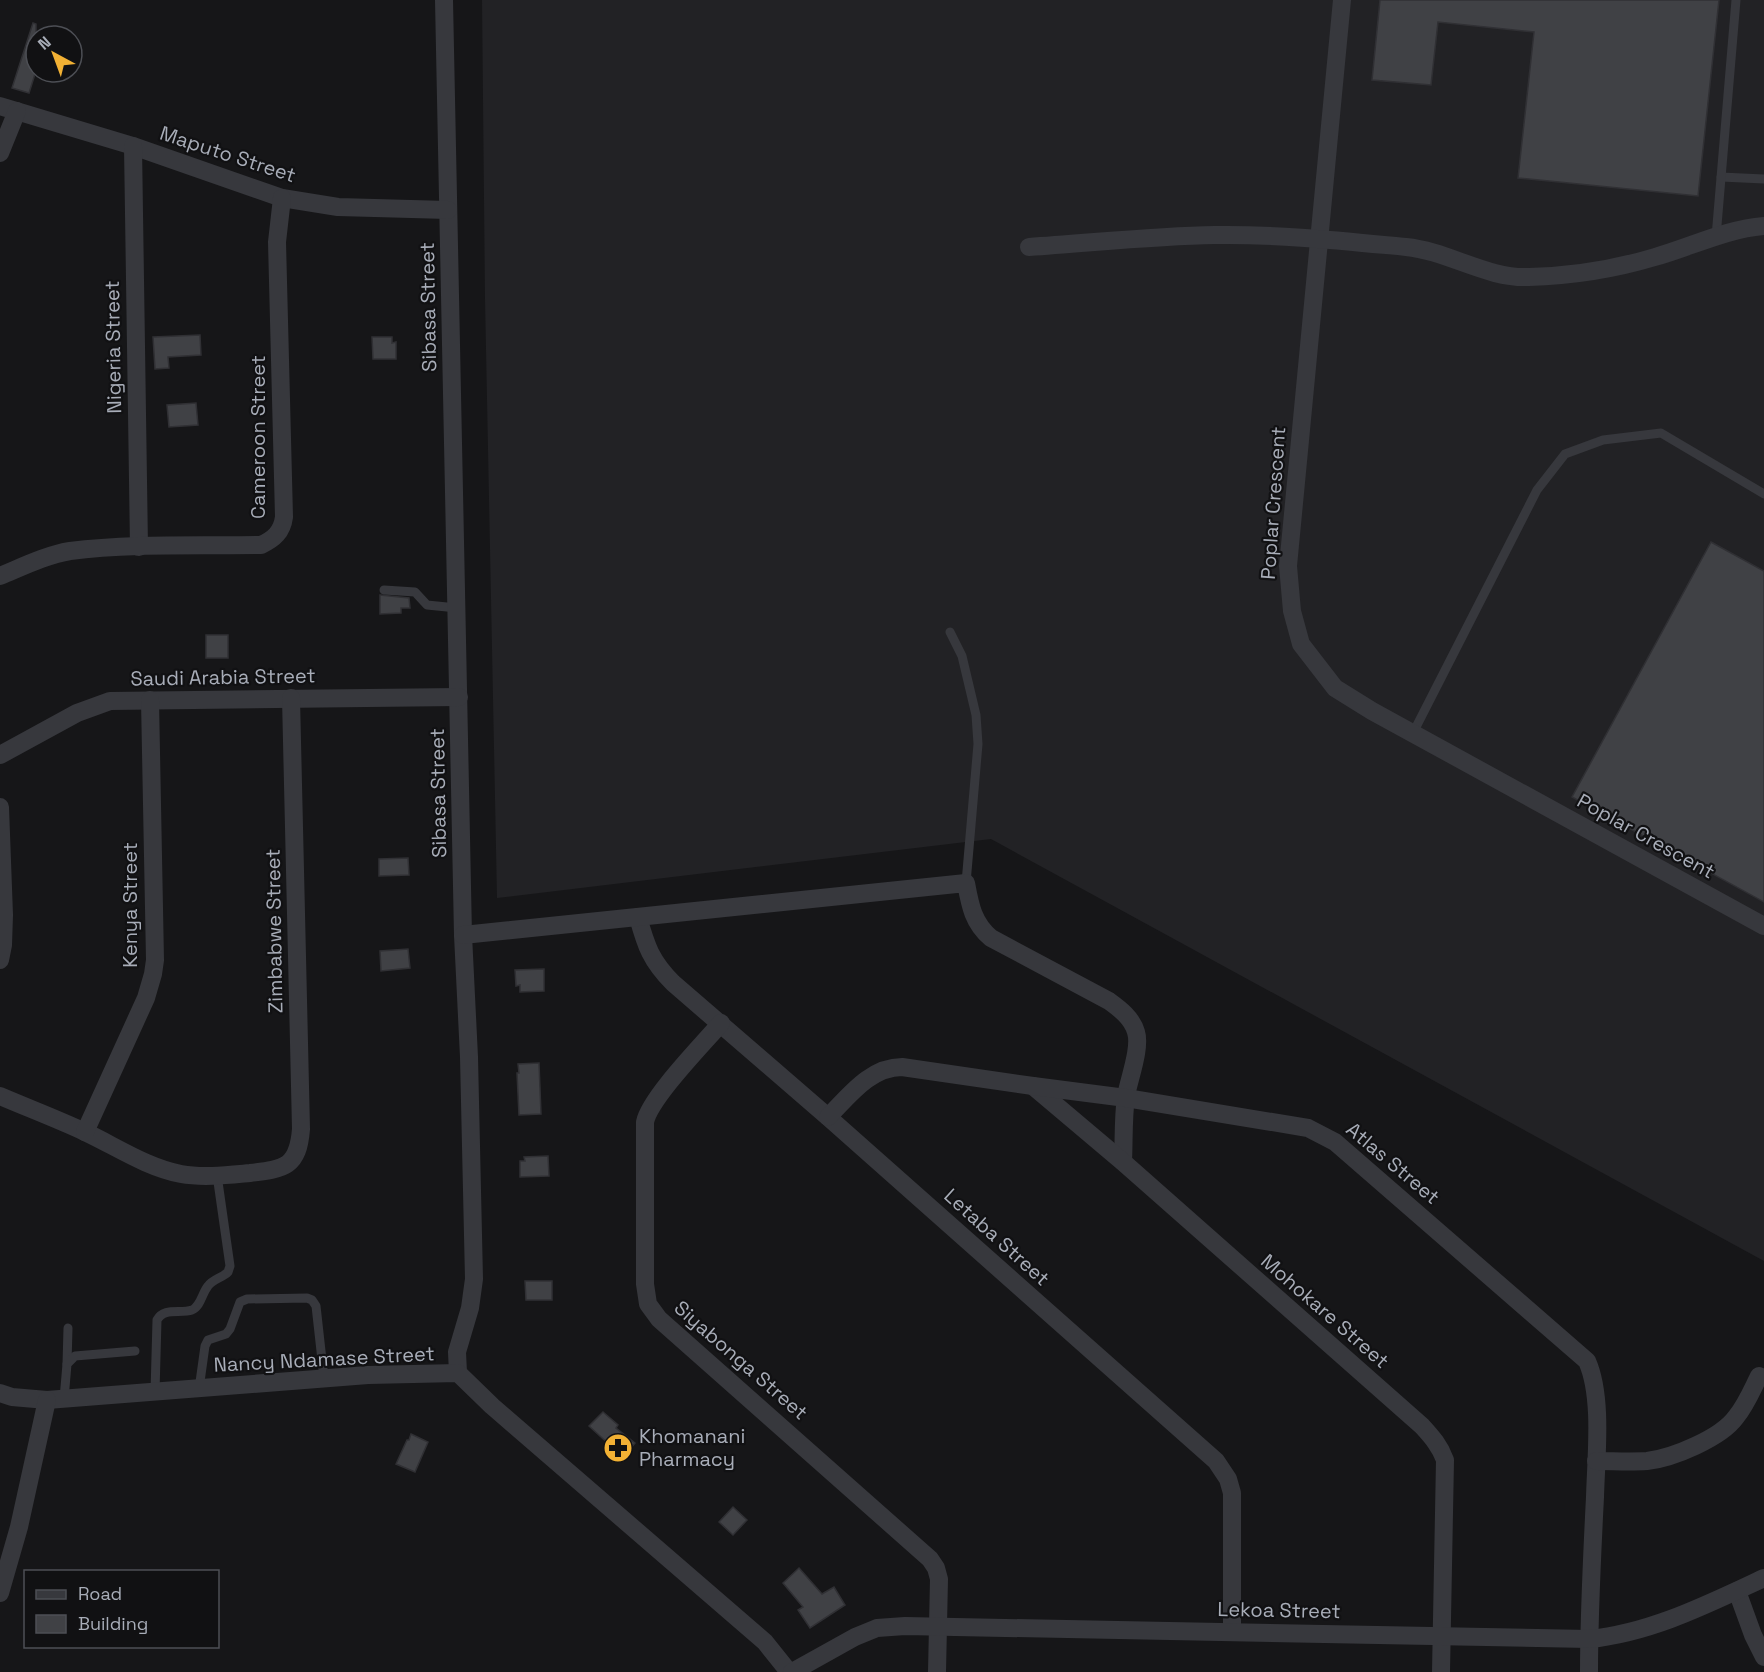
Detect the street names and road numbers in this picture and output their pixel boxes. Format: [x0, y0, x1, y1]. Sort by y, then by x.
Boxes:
street label: Maputo Street [157, 120, 299, 188]
street label: Sibasa Street [414, 242, 442, 372]
street label: Nigeria Street [99, 280, 127, 414]
street label: Cameroon Street [245, 355, 271, 519]
street label: Poplar Crescent [1255, 426, 1291, 580]
street label: Saudi Arabia Street [130, 662, 316, 692]
street label: Sibasa Street [424, 728, 452, 858]
street label: Poplar Crescent [1573, 787, 1719, 885]
street label: Kenya Street [117, 842, 143, 968]
street label: Zimbabwe Street [260, 848, 288, 1014]
street label: Atlas Street [1341, 1116, 1445, 1210]
street label: Letaba Street [939, 1183, 1055, 1291]
street label: Mohokare Street [1255, 1248, 1395, 1374]
street label: Siyabonga Street [669, 1295, 813, 1425]
street label: Nancy Ndamase Street [213, 1340, 435, 1378]
street label: Lekoa Street [1217, 1596, 1341, 1624]

